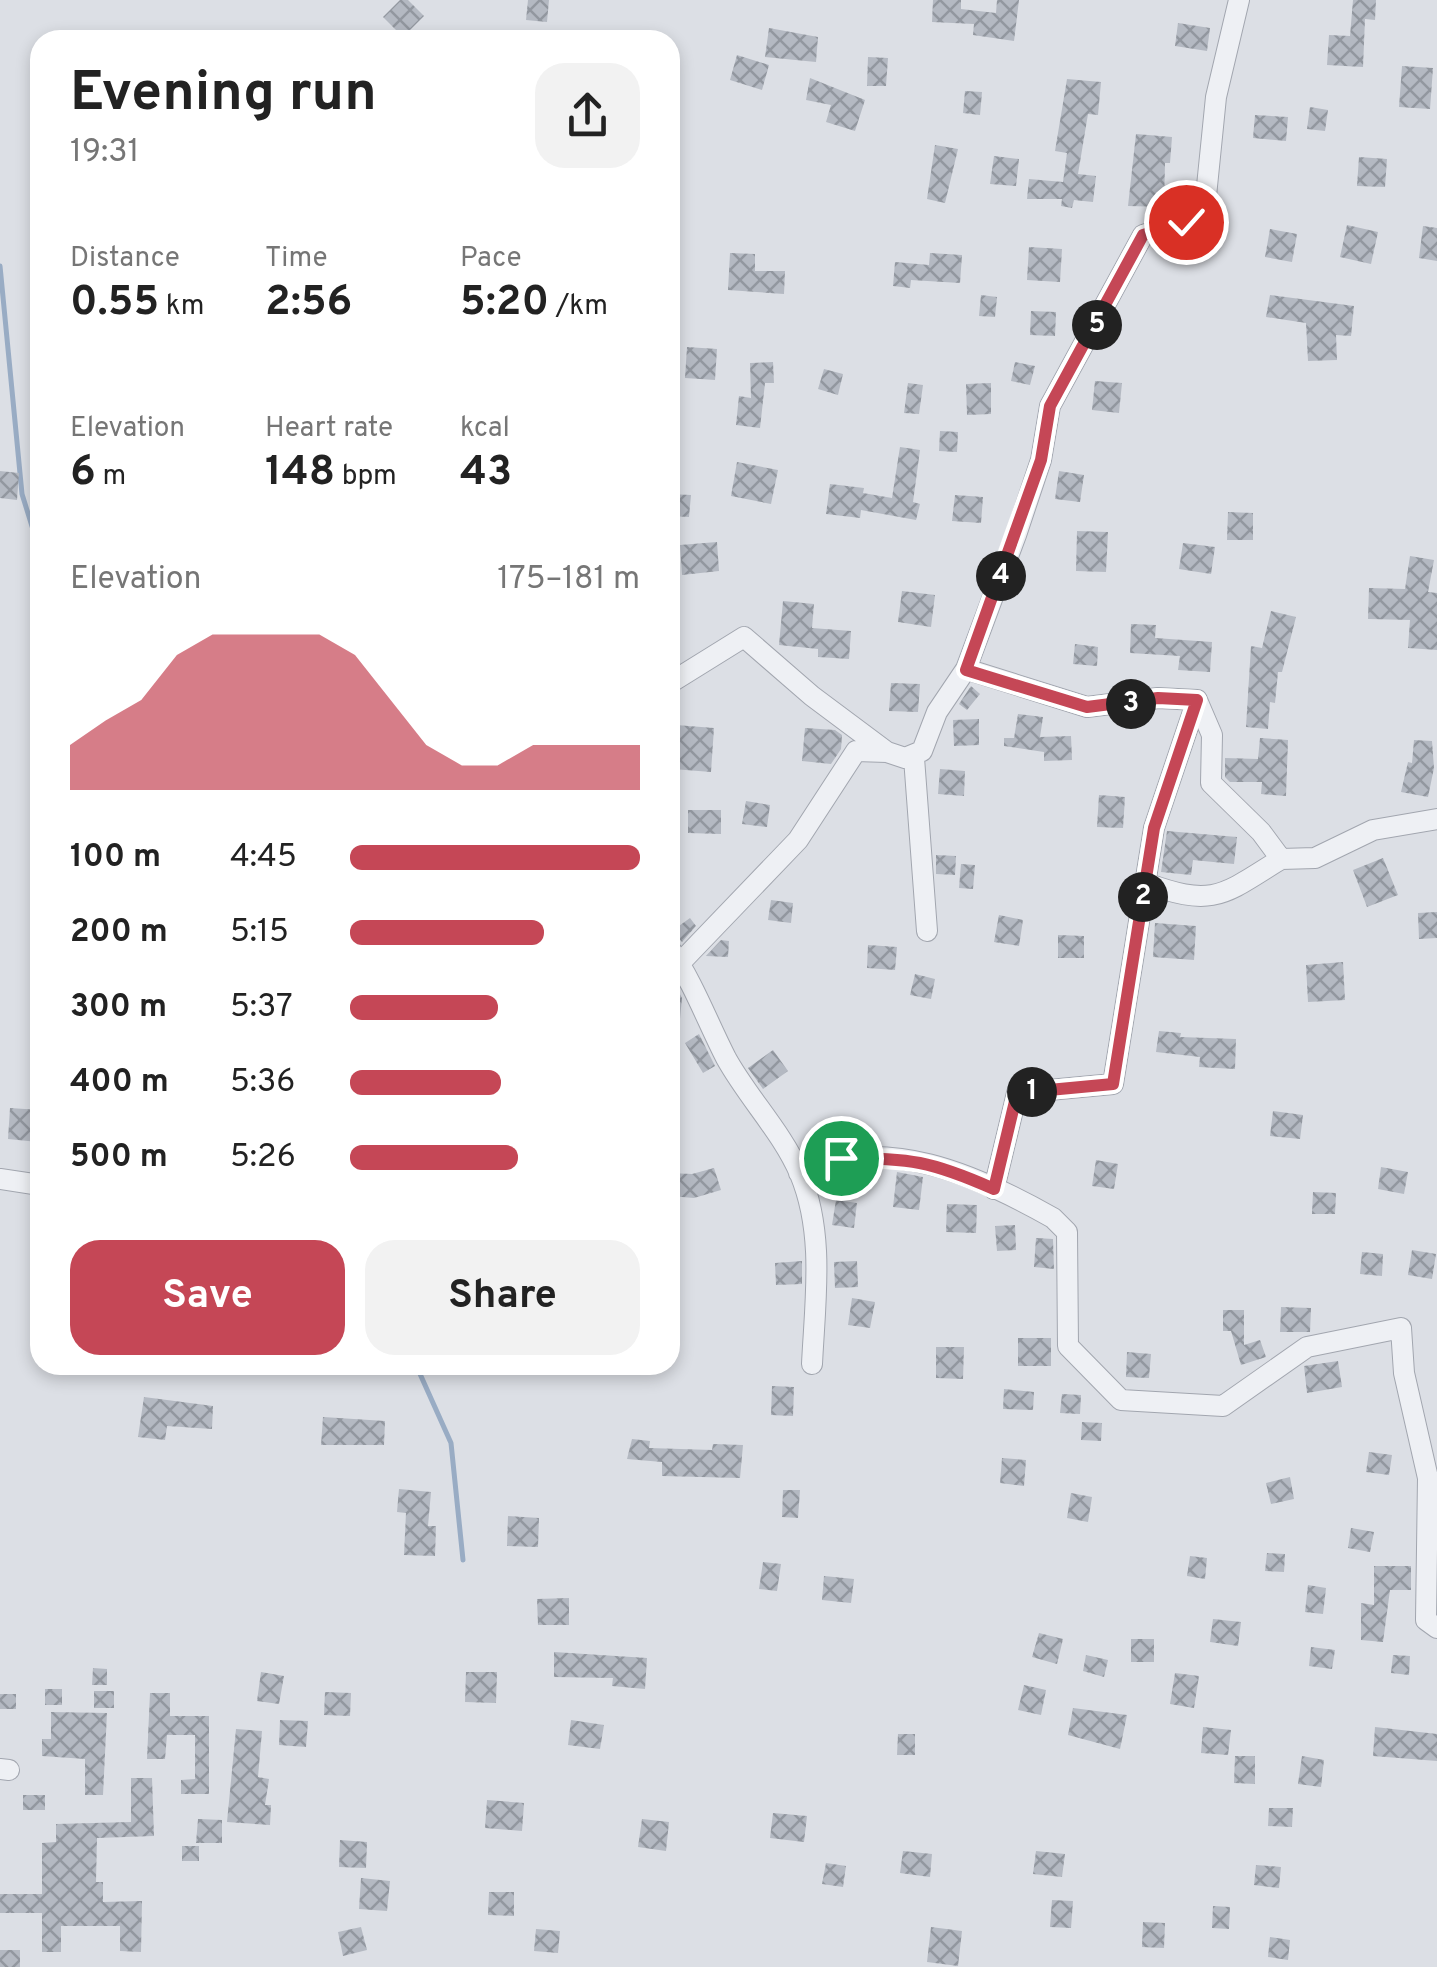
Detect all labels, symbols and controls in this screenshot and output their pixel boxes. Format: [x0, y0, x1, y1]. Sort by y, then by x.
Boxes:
text: Evening run [70, 60, 377, 130]
button: share [535, 63, 640, 168]
text: 19:31 [70, 133, 139, 173]
pin [1144, 180, 1229, 265]
icon: check [1159, 195, 1214, 250]
text: Distance [70, 241, 180, 277]
text: Time [265, 241, 328, 277]
text: Pace [460, 241, 522, 277]
text: 0.55 [70, 277, 159, 330]
text: 2:56 [265, 277, 352, 330]
text: 5:20 [460, 277, 549, 330]
text: km [159, 289, 205, 325]
text: /km [549, 289, 608, 325]
pin: 5 [1072, 300, 1122, 350]
text: 5 [1088, 307, 1106, 343]
text: Elevation [70, 411, 185, 447]
text: Heart rate [265, 411, 393, 447]
text: kcal [460, 411, 510, 447]
text: 6 [70, 447, 96, 500]
text: 148 [265, 447, 335, 500]
text: 43 [460, 447, 512, 500]
text: m [96, 459, 126, 495]
text: bpm [335, 459, 397, 495]
pin: 4 [976, 551, 1026, 601]
text: 4 [992, 558, 1010, 594]
text: Elevation [70, 560, 202, 600]
text: 175–181 m [497, 560, 640, 600]
pin: 3 [1106, 679, 1156, 729]
text: 3 [1123, 686, 1139, 722]
text: 100 m [70, 838, 161, 878]
text: 4:45 [230, 838, 297, 878]
pin: 2 [1118, 872, 1168, 922]
text: 2 [1134, 879, 1152, 915]
text: 200 m [70, 913, 168, 953]
text: 5:15 [230, 913, 289, 953]
text: 300 m [70, 988, 167, 1028]
text: 5:37 [230, 988, 293, 1028]
text: 400 m [70, 1063, 169, 1103]
text: 5:36 [230, 1063, 295, 1103]
pin: 1 [1007, 1067, 1057, 1117]
text: 1 [1026, 1074, 1038, 1110]
pin [799, 1116, 884, 1201]
icon: arrive [814, 1131, 869, 1186]
text: 500 m [70, 1138, 168, 1178]
text: 5:26 [230, 1138, 296, 1178]
button: Save [70, 1240, 345, 1355]
button: Share [365, 1240, 640, 1355]

